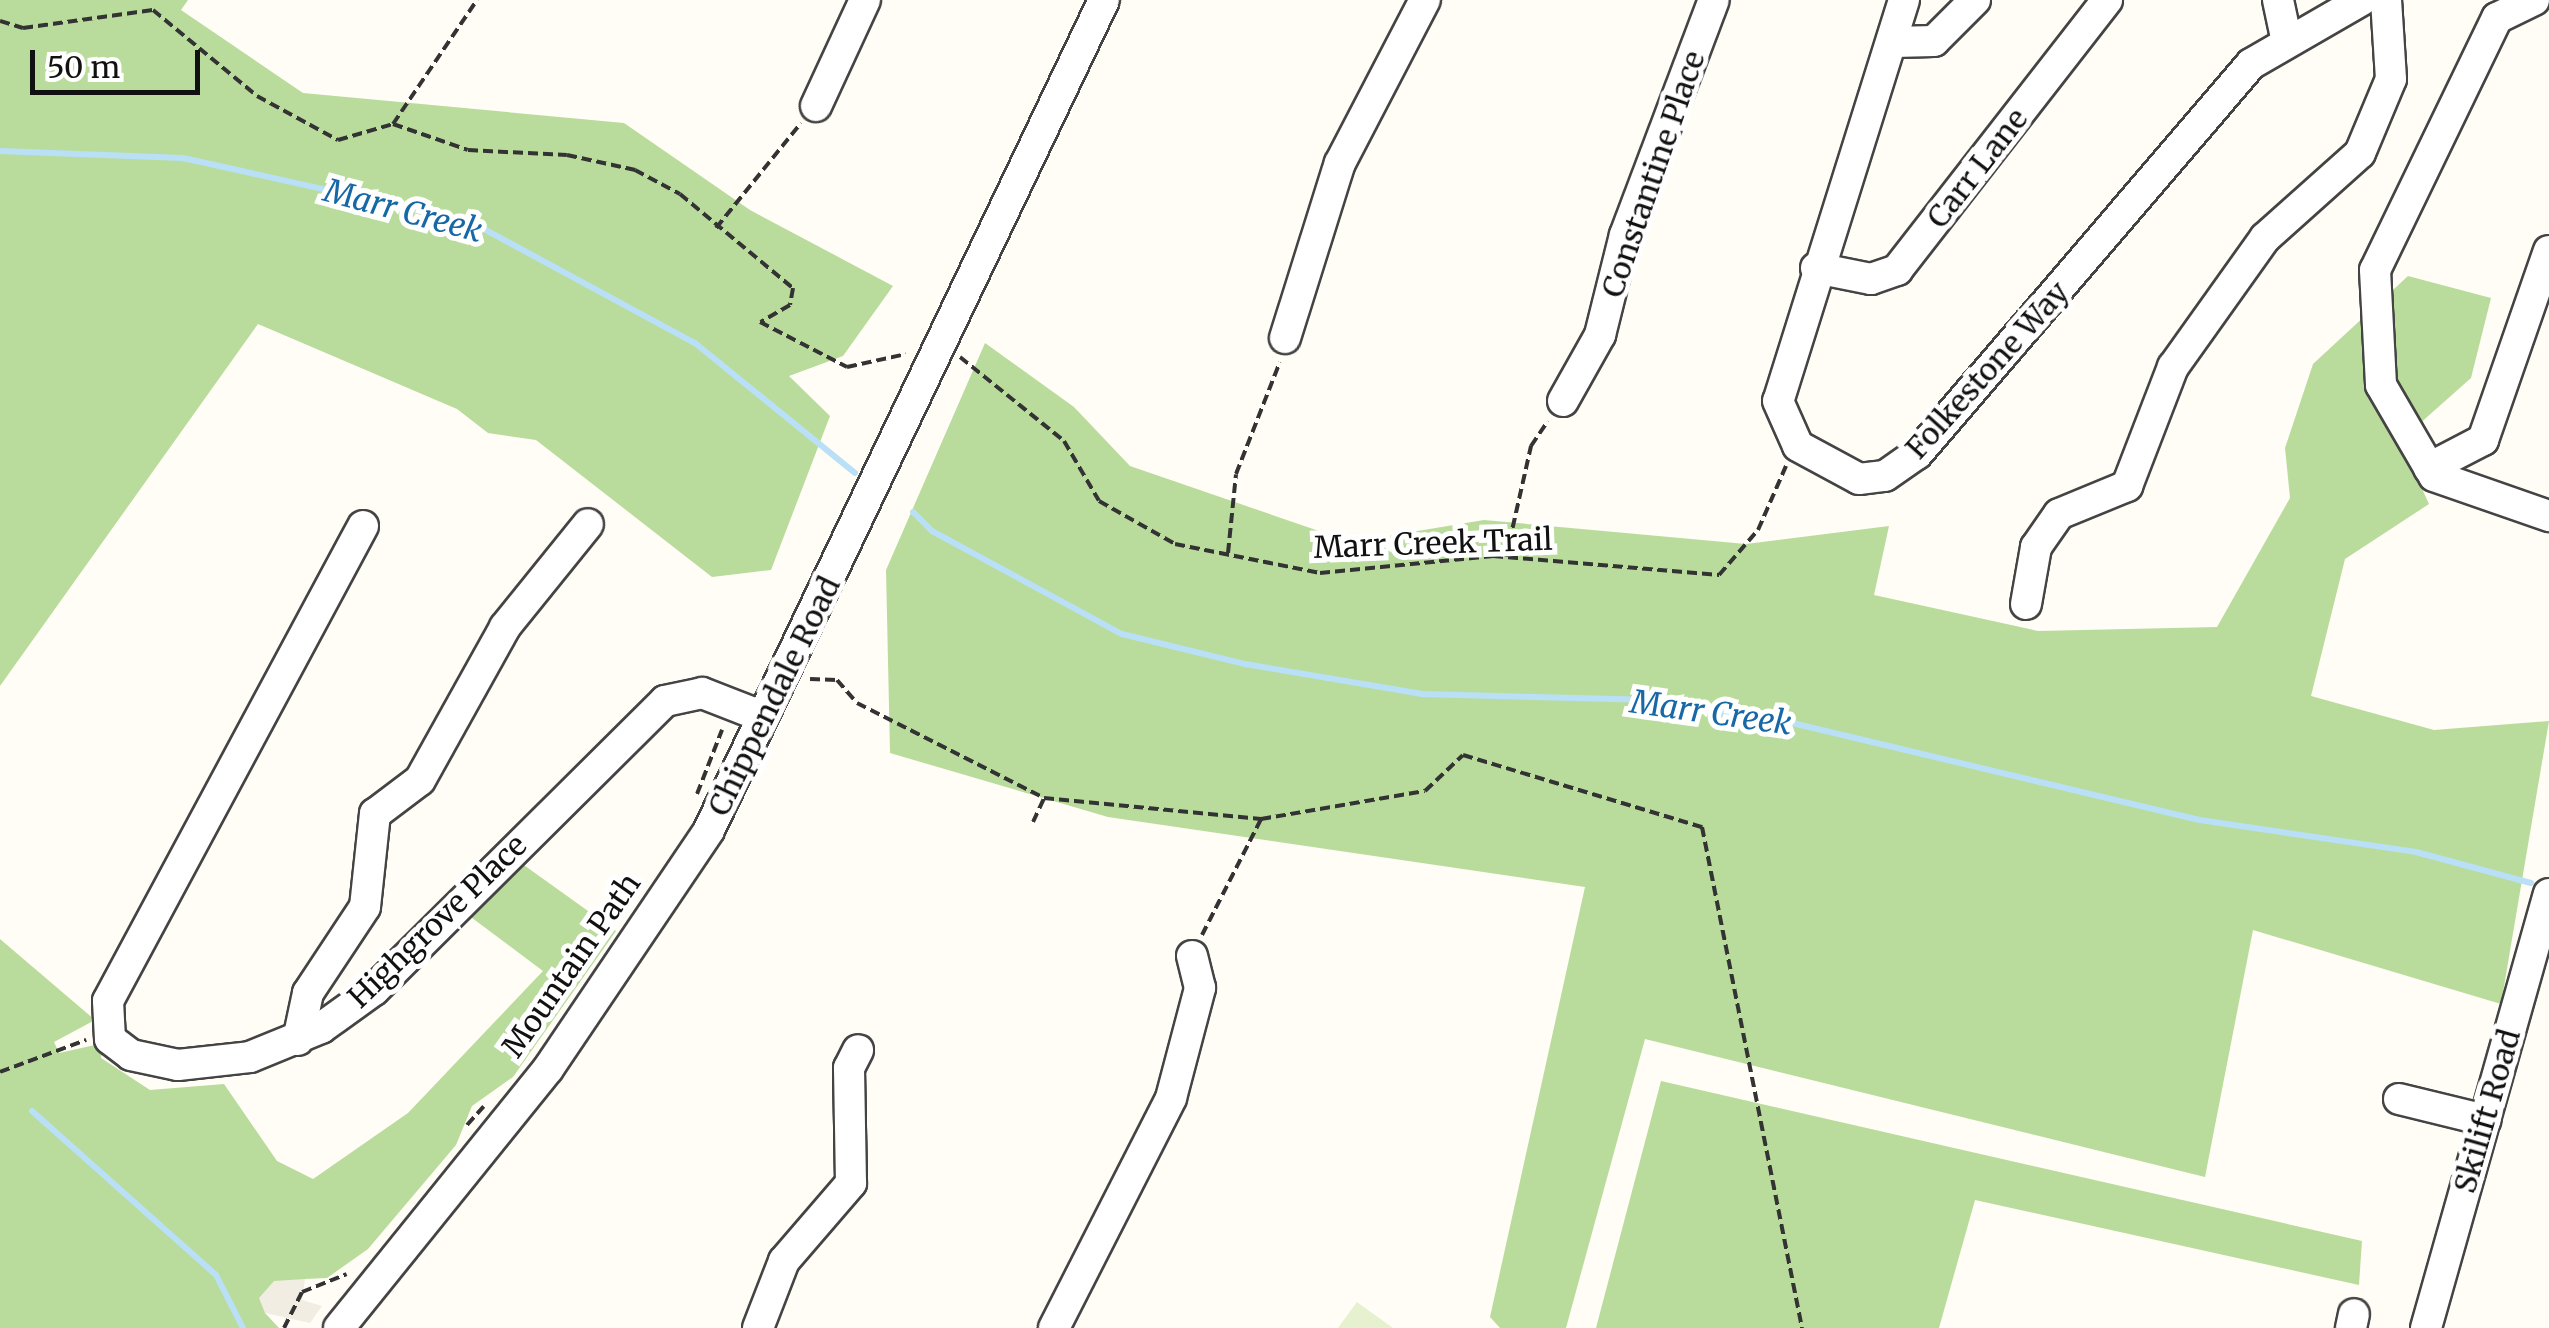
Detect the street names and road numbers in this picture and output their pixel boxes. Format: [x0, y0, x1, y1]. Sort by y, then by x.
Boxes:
street label: Constantine Place [1594, 46, 1712, 302]
street label: Carr Lane [1919, 101, 2035, 235]
street label: Folkestone Way [1898, 274, 2076, 466]
street label: Marr Creek Trail [1313, 521, 1553, 565]
street label: Chippendale Road [701, 571, 847, 821]
street label: Highgrove Place [340, 827, 534, 1015]
street label: Mountain Path [494, 866, 648, 1064]
street label: Skilift Road [2446, 1025, 2528, 1197]

